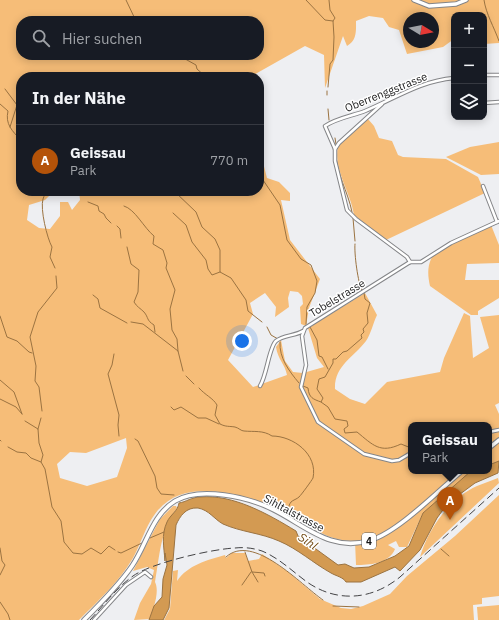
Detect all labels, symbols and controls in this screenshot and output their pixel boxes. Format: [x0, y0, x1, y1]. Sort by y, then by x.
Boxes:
north arrow [403, 12, 439, 48]
map controls [451, 12, 487, 120]
button: + [451, 12, 487, 48]
search box [16, 16, 264, 60]
icon: search [30, 27, 52, 49]
text: Hier suchen [62, 29, 142, 48]
button: − [451, 48, 487, 84]
street label: Oberrenggstrasse [343, 69, 429, 115]
button: layers [451, 84, 487, 120]
text: In der Nähe [32, 87, 126, 109]
text: Geissau [70, 143, 126, 162]
text: A [41, 152, 49, 169]
text: 770 m [210, 152, 248, 169]
text: Park [70, 162, 96, 179]
street label: Tobelstrasse [306, 276, 368, 320]
your location [232, 331, 252, 351]
popup [408, 422, 492, 474]
text: Geissau [422, 430, 478, 449]
text: Park [422, 449, 448, 466]
pin: A [437, 487, 463, 520]
street label: Sihltalstrasse [261, 491, 327, 535]
water label: Sihl [295, 529, 321, 553]
road number: 4 [362, 533, 376, 549]

